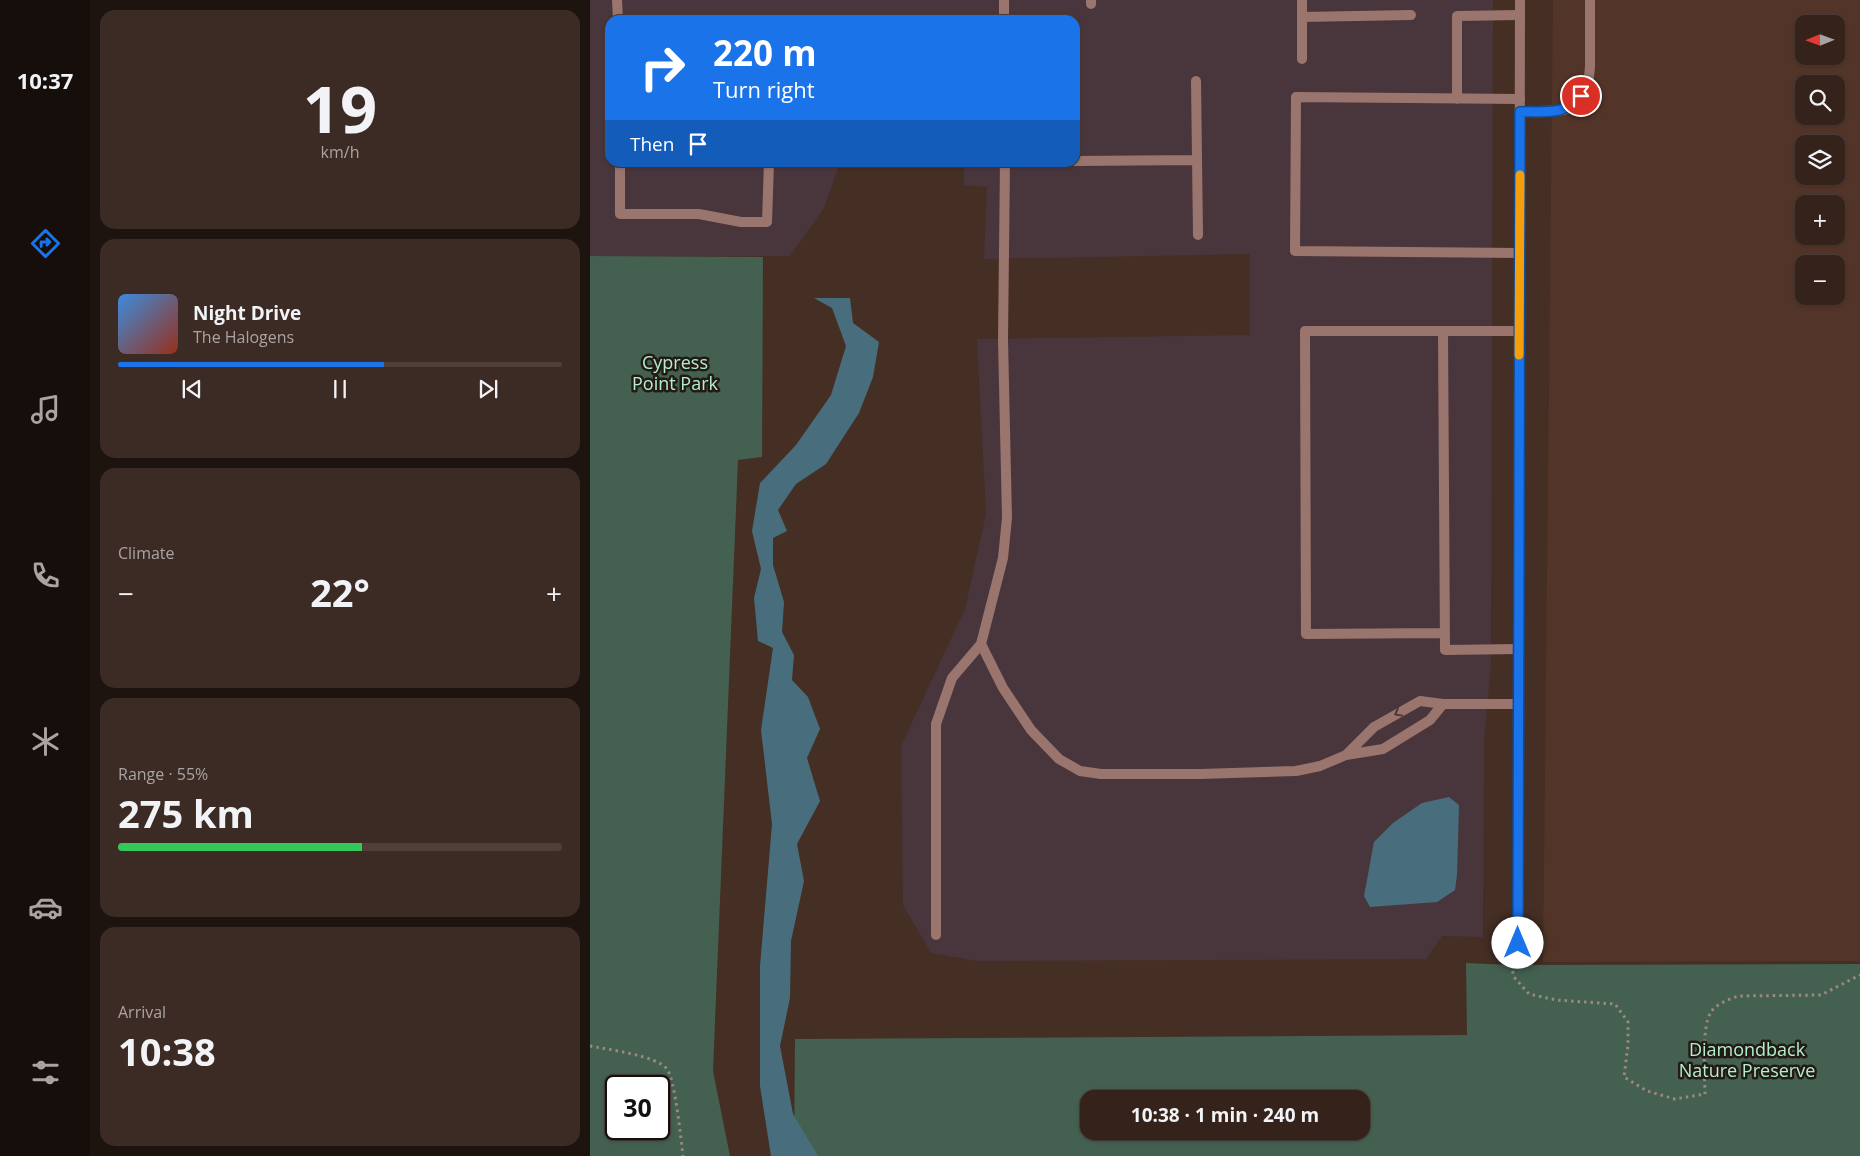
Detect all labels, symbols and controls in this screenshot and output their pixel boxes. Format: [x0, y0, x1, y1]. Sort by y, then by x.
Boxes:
north arrow [1795, 15, 1845, 65]
map controls [1795, 15, 1845, 305]
text: 220 m [713, 29, 817, 76]
icon: right [630, 35, 695, 100]
text: 19 [303, 64, 377, 152]
text: 10:37 [17, 65, 73, 95]
text: Turn right [713, 74, 815, 104]
pin [1560, 75, 1602, 117]
button: search [1795, 75, 1845, 125]
icon: arrive [1567, 82, 1595, 110]
icon: arrive [684, 130, 712, 158]
text: Then [630, 131, 674, 157]
button: layers [1795, 135, 1845, 185]
text: km/h [321, 141, 359, 163]
button: + [1795, 195, 1845, 245]
icon: directions [28, 226, 63, 261]
button: − [1795, 255, 1845, 305]
text: Night Drive [193, 300, 301, 326]
text: The Halogens [193, 326, 294, 348]
park label: Cypress Point Park [632, 350, 719, 395]
icon: previous [178, 375, 206, 403]
icon: pause [326, 375, 354, 403]
icon: next [474, 375, 502, 403]
icon: music [28, 392, 63, 427]
text: Climate [118, 542, 175, 564]
icon: phone [28, 558, 63, 593]
text: 22° [310, 566, 370, 618]
text: − [118, 574, 134, 612]
text: + [546, 574, 562, 612]
one-way arrow [1394, 707, 1403, 717]
icon: climate [28, 724, 63, 759]
text: Range · 55% [118, 763, 208, 785]
text: 275 km [118, 787, 254, 839]
icon: car [28, 890, 63, 925]
position arrow [1491, 916, 1543, 968]
text: Arrival [118, 1001, 166, 1023]
text: 10:38 [118, 1025, 216, 1077]
park label: Diamondback Nature Preserve [1679, 1037, 1815, 1082]
icon: filters [28, 1055, 63, 1090]
speed limit sign: 30 [605, 1075, 670, 1140]
text: 10:38 · 1 min · 240 m [1131, 1102, 1319, 1128]

